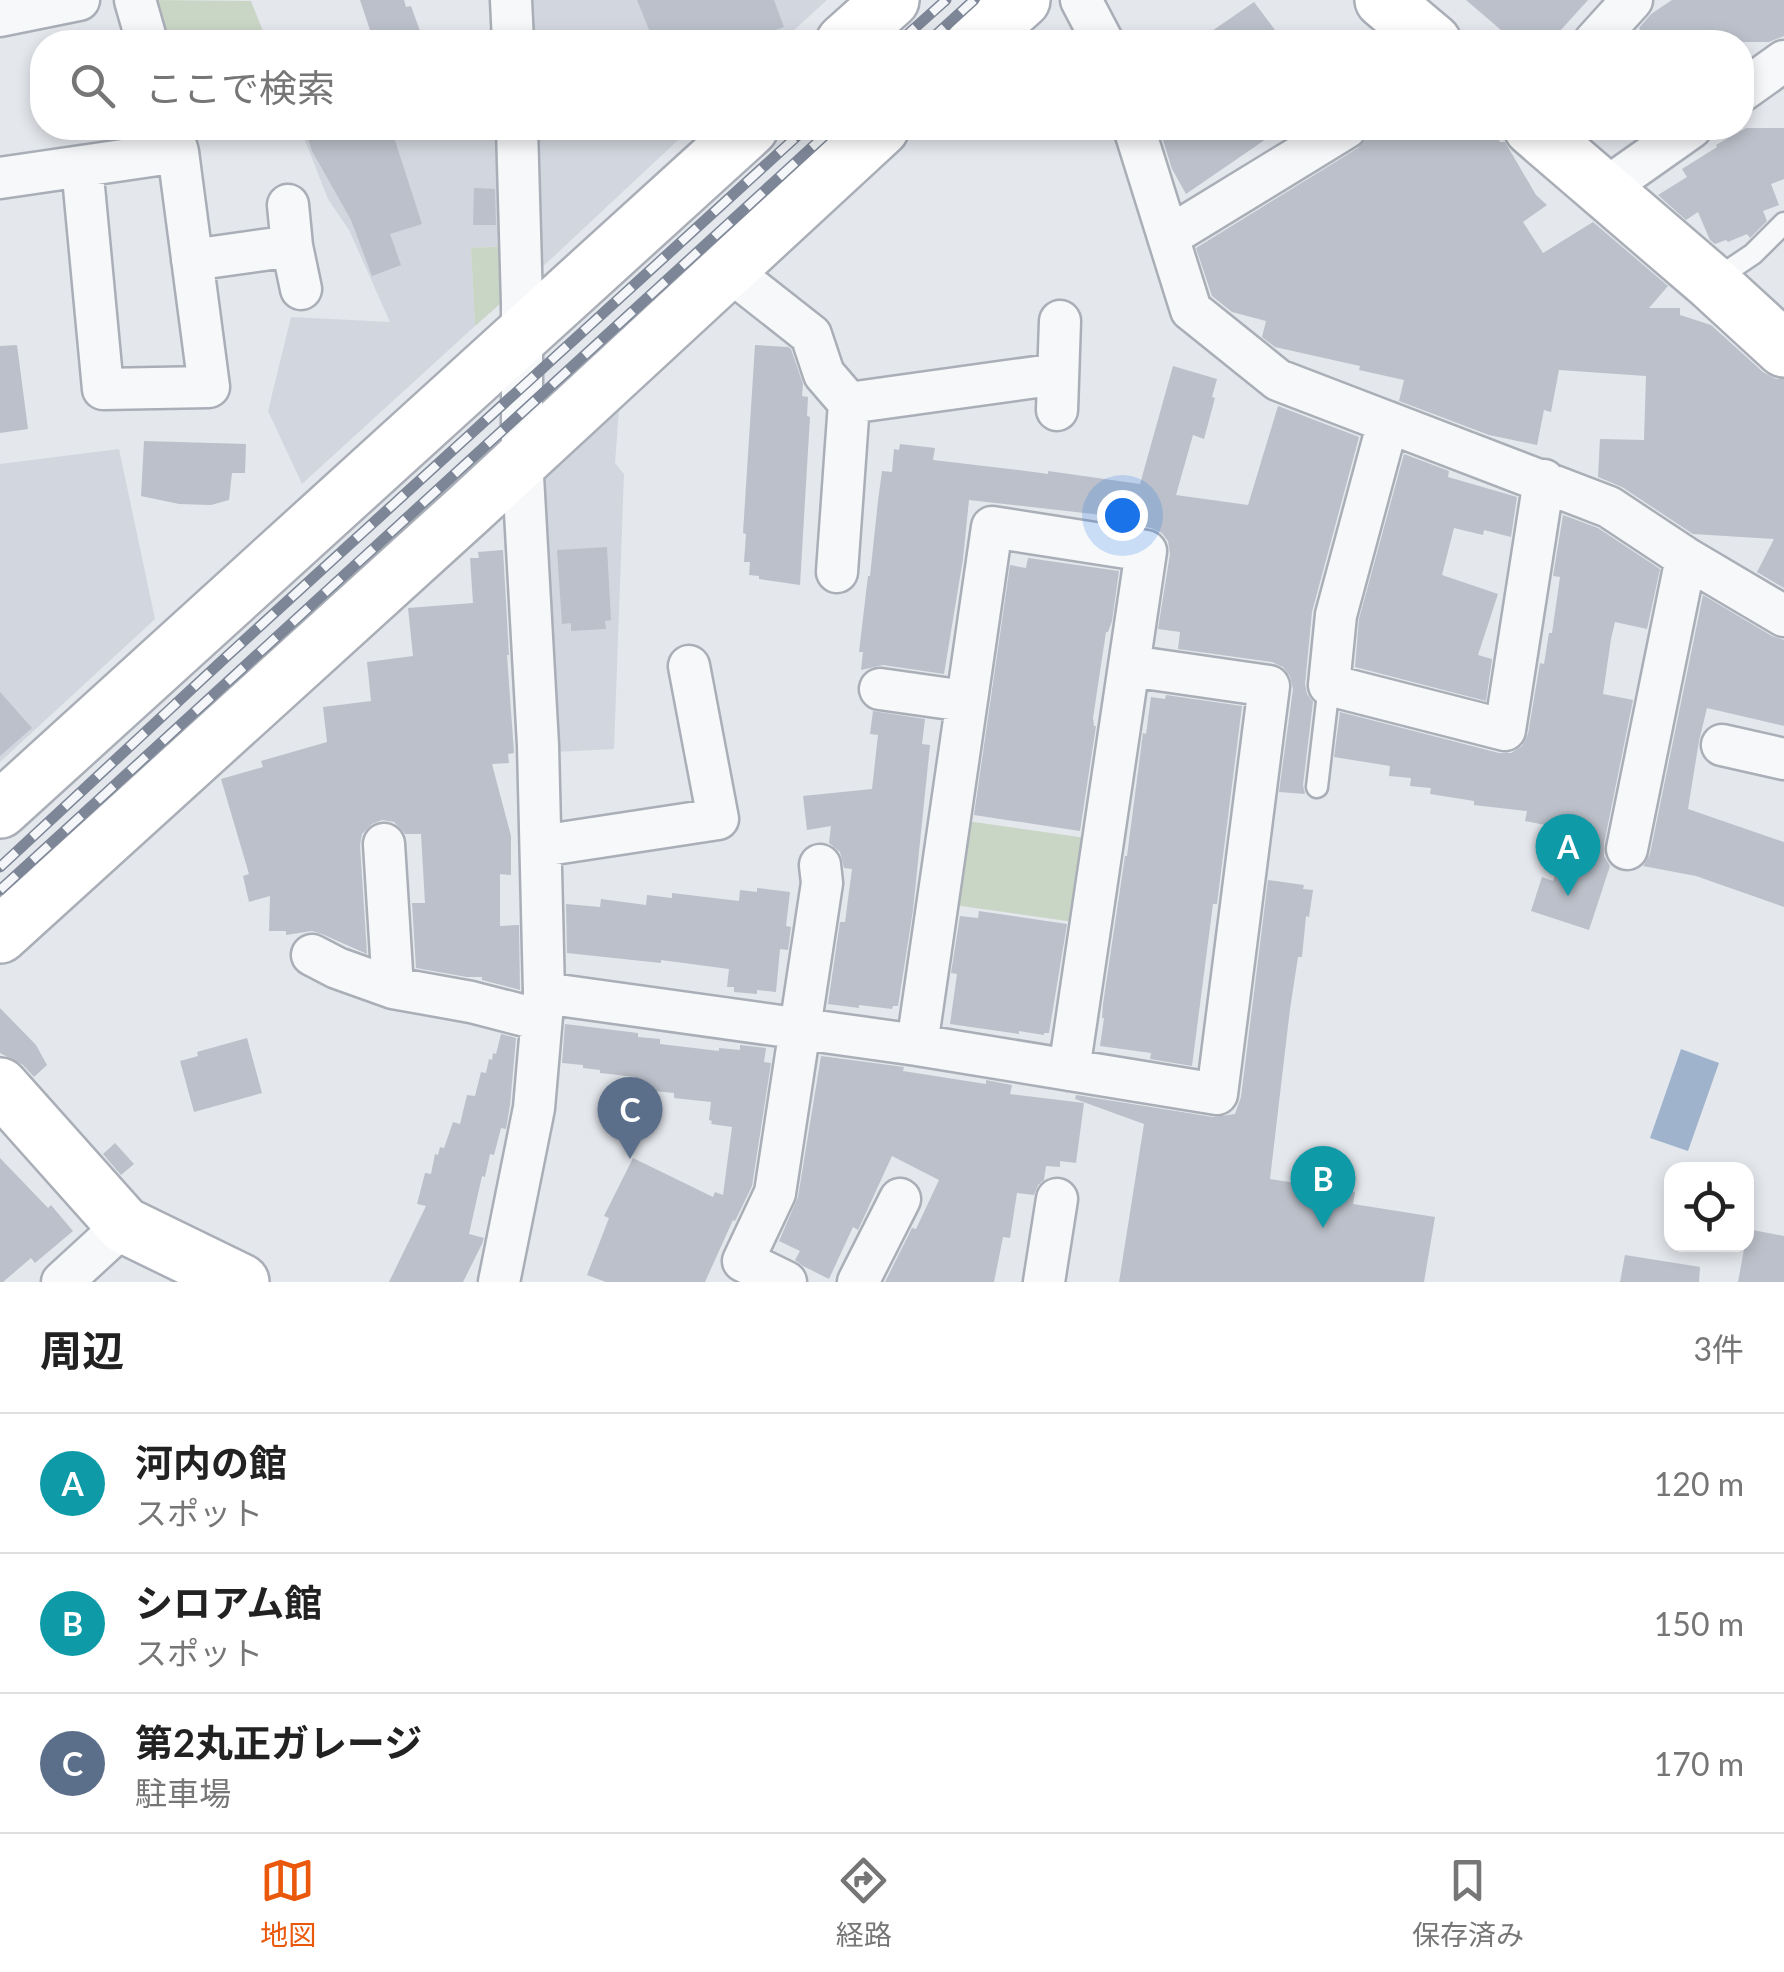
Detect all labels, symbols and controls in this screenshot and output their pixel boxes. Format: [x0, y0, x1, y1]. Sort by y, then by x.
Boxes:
search box [30, 30, 1754, 140]
icon: search [65, 58, 120, 113]
text: ここで検索 [145, 64, 335, 110]
your location [1097, 490, 1148, 541]
pin: A [1536, 814, 1600, 896]
pin: C [598, 1076, 662, 1159]
pin: B [1290, 1146, 1356, 1228]
map controls [1664, 1162, 1754, 1252]
button: locate [1664, 1162, 1754, 1252]
text: 周辺 [40, 1325, 124, 1375]
text: 3件 [1693, 1329, 1744, 1368]
text: 河内の館 [135, 1439, 287, 1485]
text: A [61, 1464, 84, 1503]
text: 120 m [1654, 1464, 1744, 1503]
text: スポット [135, 1493, 263, 1532]
text: シロアム館 [135, 1579, 322, 1625]
text: B [62, 1604, 83, 1643]
text: 150 m [1654, 1604, 1744, 1643]
text: スポット [135, 1633, 263, 1672]
text: 第2丸正ガレージ [135, 1719, 422, 1765]
text: C [62, 1744, 83, 1783]
text: 170 m [1654, 1744, 1744, 1783]
text: 駐車場 [135, 1773, 231, 1812]
tab: 地図 [260, 1853, 316, 1953]
tab: 経路 [836, 1853, 892, 1953]
tab: 保存済み [1412, 1853, 1524, 1953]

